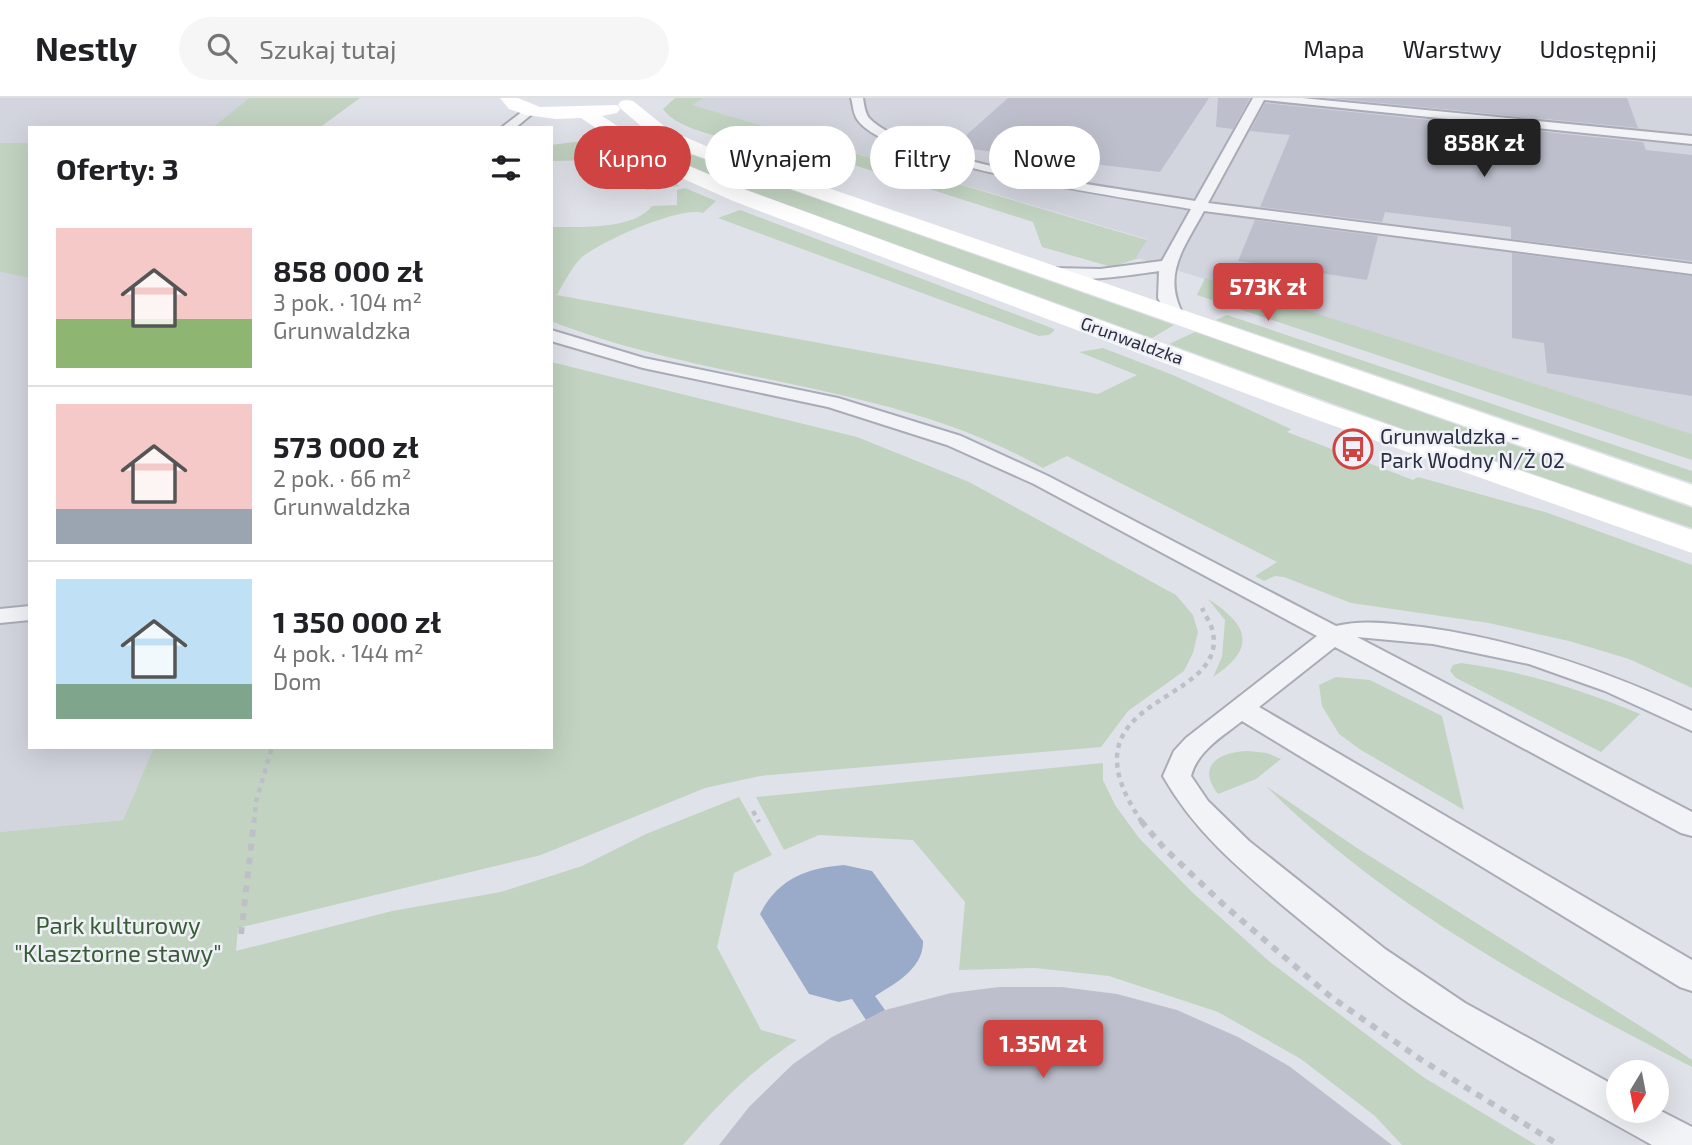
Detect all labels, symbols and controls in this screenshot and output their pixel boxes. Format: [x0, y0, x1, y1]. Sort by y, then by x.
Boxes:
search box [179, 17, 669, 80]
text: Nestly [35, 28, 137, 68]
icon: search [203, 29, 241, 67]
text: Szukaj tutaj [259, 33, 397, 64]
text: Mapa [1303, 34, 1365, 63]
text: Warstwy [1403, 34, 1502, 63]
text: Udostępnij [1540, 34, 1657, 63]
pin: 858K zł [1419, 120, 1549, 179]
chip: Kupno [574, 126, 691, 189]
chip: Wynajem [705, 126, 856, 189]
chip: Filtry [870, 126, 975, 189]
chip: Nowe [989, 126, 1100, 189]
text: 858K zł [1443, 128, 1525, 156]
icon: filters [487, 149, 525, 187]
text: Oferty: 3 [56, 150, 179, 186]
text: 858 000 zł [273, 252, 423, 288]
icon: home [112, 256, 196, 340]
pin: 573K zł [1203, 264, 1333, 323]
text: 573K zł [1229, 272, 1307, 300]
text: 3 pok. · 104 m² [273, 288, 422, 316]
street label: Grunwaldzka [1078, 311, 1187, 369]
text: Grunwaldzka [273, 316, 411, 344]
place label: Grunwaldzka - Park Wodny N/Ż 02 [1380, 423, 1565, 472]
text: 573 000 zł [273, 428, 419, 464]
bus stop icon: Grunwaldzka - Park Wodny N/Ż 02 [1332, 428, 1374, 470]
icon: home [112, 432, 196, 516]
text: 2 pok. · 66 m² [273, 464, 411, 492]
text: Grunwaldzka [273, 492, 411, 520]
text: 1 350 000 zł [273, 603, 441, 639]
icon: home [112, 607, 196, 691]
text: 4 pok. · 144 m² [273, 639, 424, 667]
text: Dom [273, 667, 321, 695]
park label: Park kulturowy "Klasztorne stawy" [14, 910, 222, 967]
pin: 1.35M zł [971, 1020, 1115, 1080]
text: 1.35M zł [999, 1029, 1087, 1057]
north arrow [1606, 1060, 1670, 1124]
map controls [1606, 1060, 1669, 1123]

